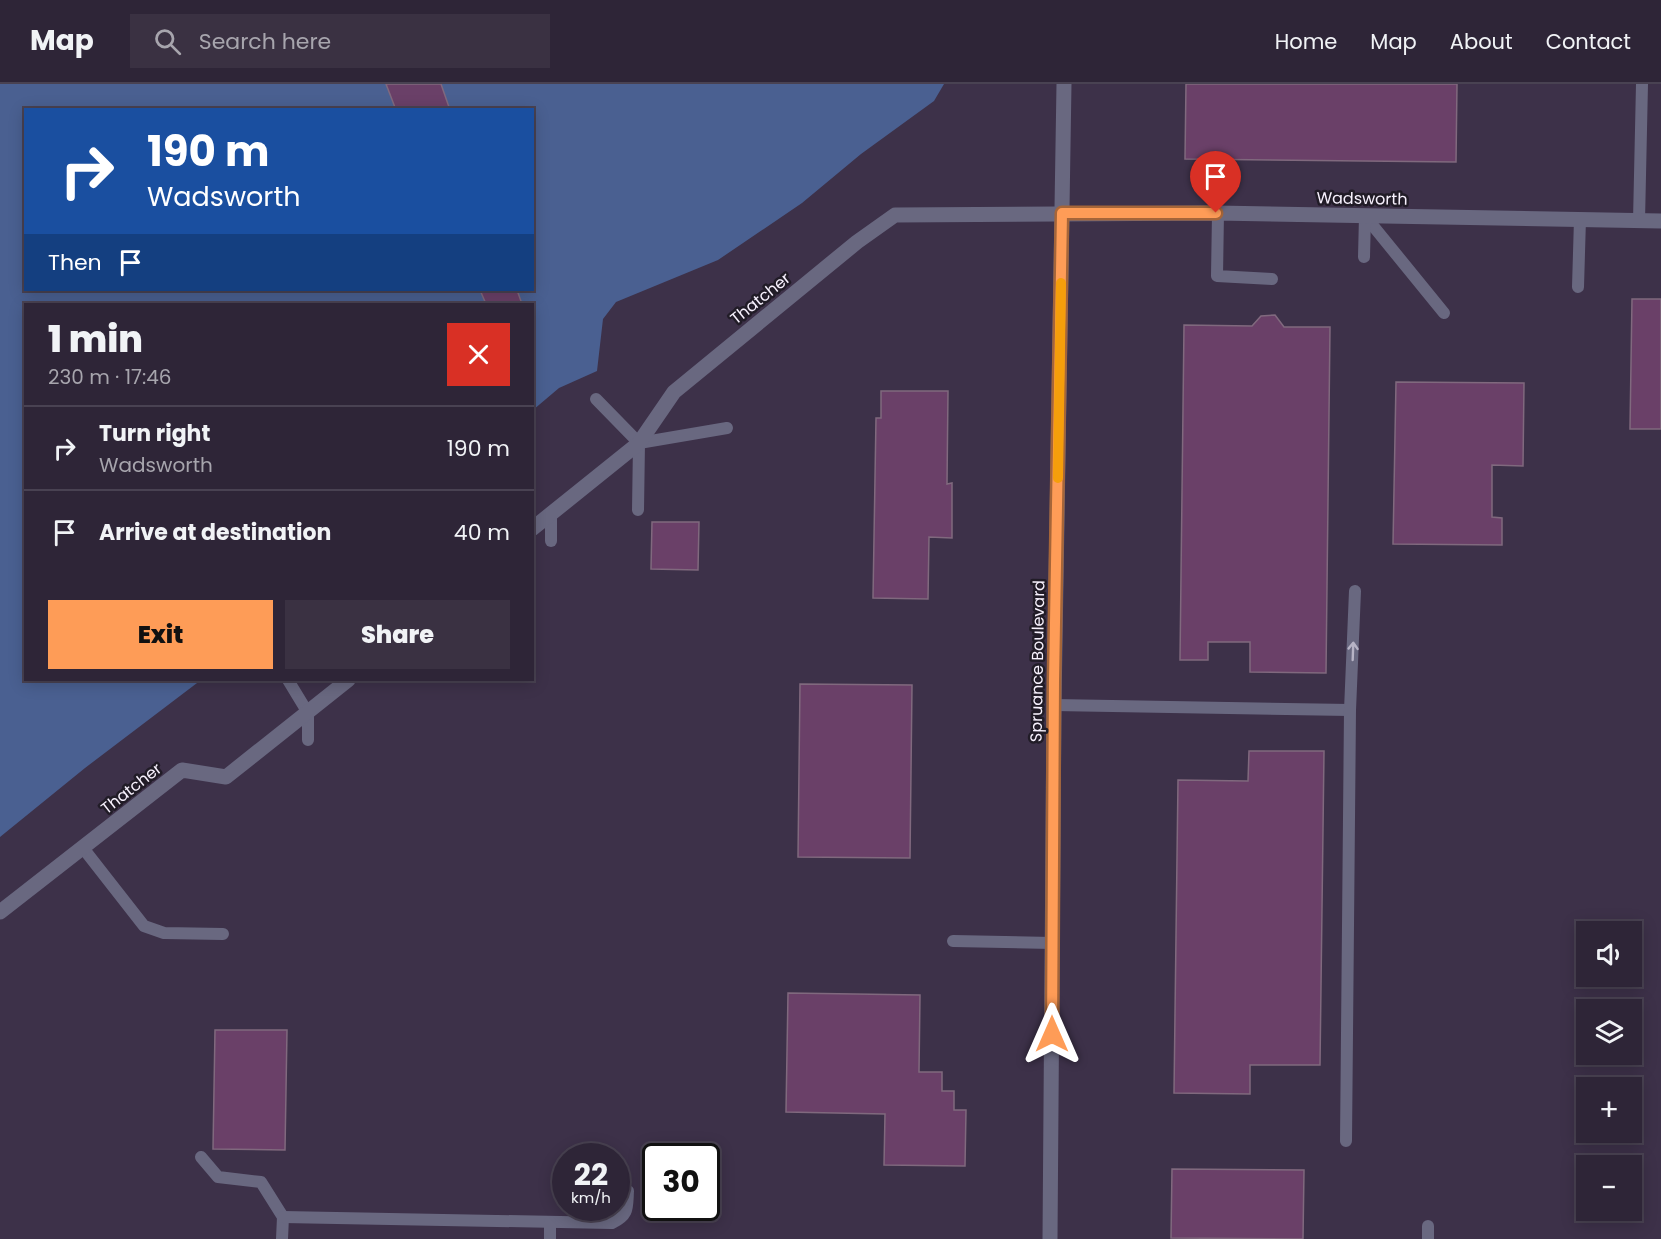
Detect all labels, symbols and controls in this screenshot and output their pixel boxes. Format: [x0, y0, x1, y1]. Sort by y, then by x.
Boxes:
search box [130, 14, 550, 68]
text: Map [30, 21, 94, 60]
icon: search [151, 25, 184, 58]
text: Search here [199, 26, 331, 57]
text: Home [1275, 27, 1337, 56]
text: Map [1370, 27, 1417, 56]
text: About [1450, 27, 1513, 56]
text: Contact [1546, 27, 1631, 56]
text: 190 m [147, 122, 269, 181]
icon: right [48, 132, 126, 210]
pin [1190, 151, 1241, 213]
icon: arrive [1199, 160, 1232, 193]
text: Wadsworth [147, 178, 301, 215]
street label: Wadsworth [1316, 186, 1408, 211]
icon: arrive [114, 246, 147, 279]
text: Then [48, 247, 102, 278]
street label: Thatcher [725, 267, 795, 330]
text: 1 min [48, 314, 143, 365]
button: close [447, 323, 510, 386]
text: 230 m · 17:46 [48, 363, 172, 391]
text: Turn right [99, 418, 210, 449]
icon: right [48, 432, 81, 465]
text: 190 m [447, 433, 510, 464]
text: Wadsworth [99, 451, 213, 479]
icon: arrive [48, 516, 81, 549]
text: Arrive at destination [99, 517, 331, 548]
text: 40 m [454, 517, 510, 548]
street label: Spruance Boulevard [1025, 580, 1050, 742]
button: Exit [48, 600, 273, 669]
button: Share [285, 600, 510, 669]
one-way arrow [1347, 642, 1358, 662]
street label: Thatcher [96, 757, 167, 819]
map controls [1576, 921, 1642, 1221]
button: sound [1576, 921, 1642, 987]
button: layers [1576, 999, 1642, 1065]
position arrow [1020, 1002, 1084, 1066]
button: + [1576, 1077, 1642, 1143]
speed limit sign: 30 [642, 1143, 720, 1221]
text: 22 [574, 1153, 608, 1196]
button: − [1576, 1155, 1642, 1221]
text: km/h [571, 1187, 611, 1208]

